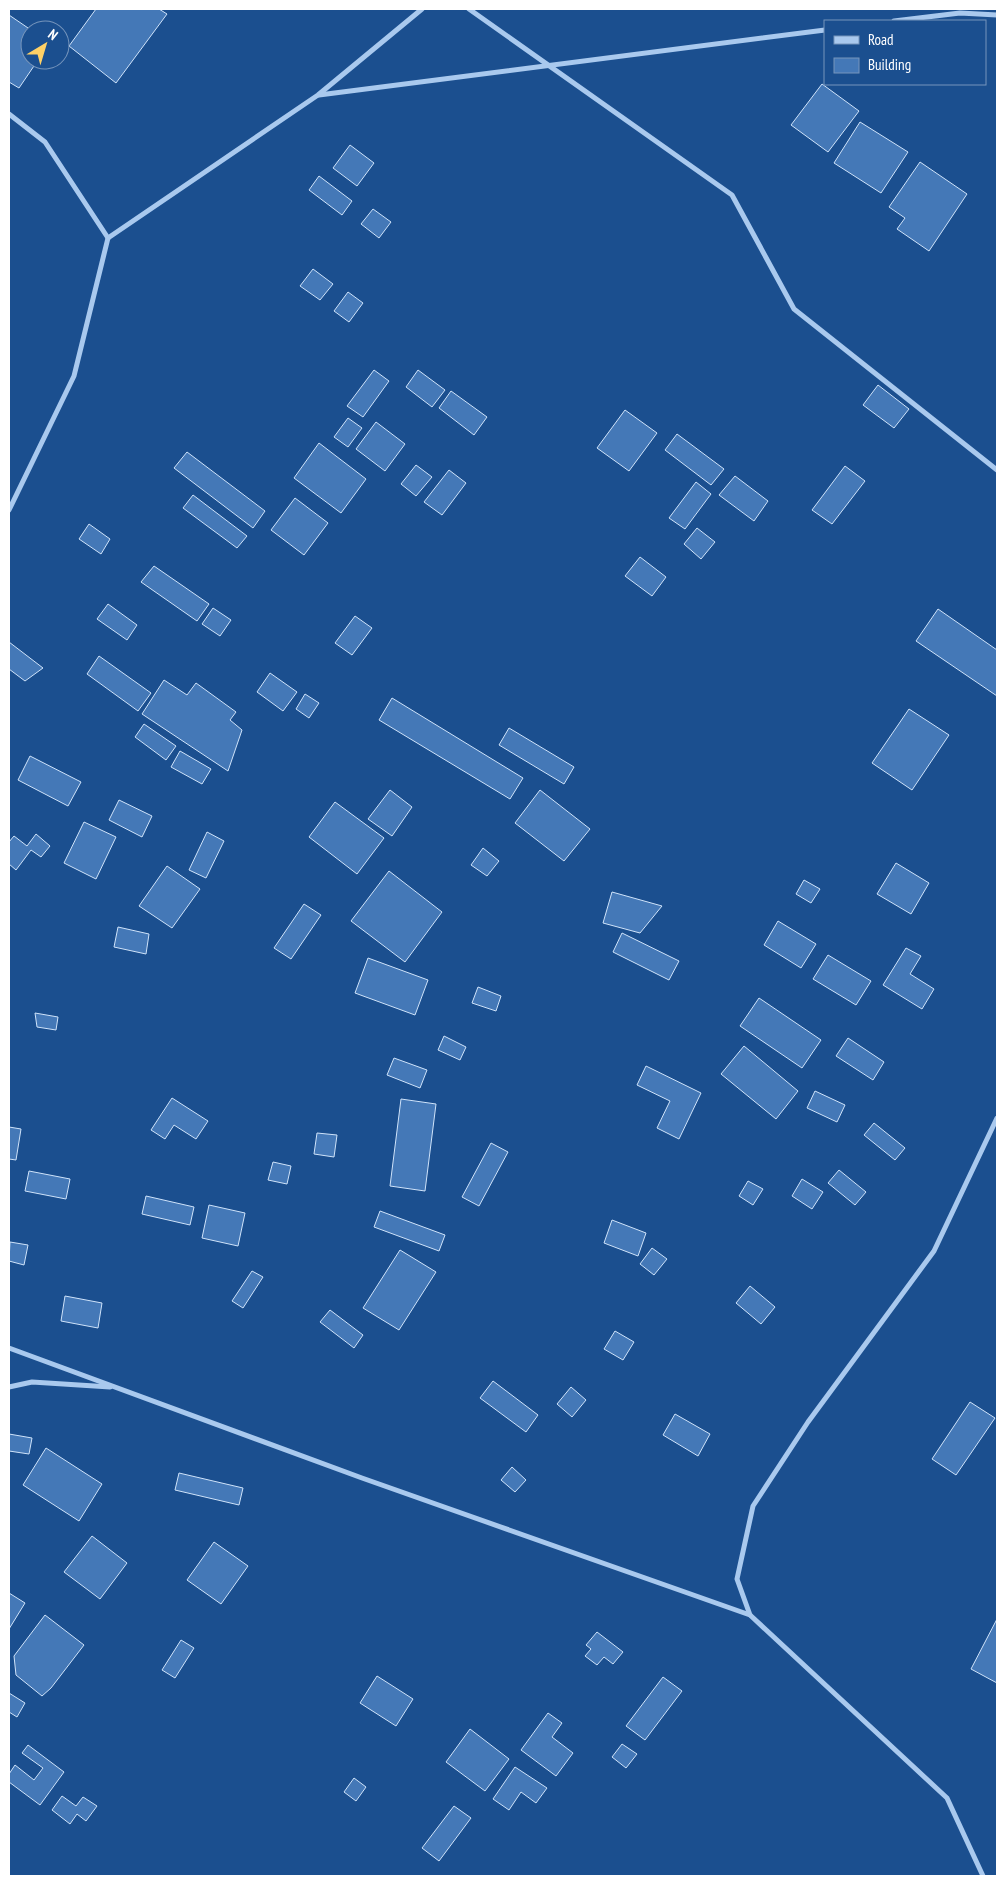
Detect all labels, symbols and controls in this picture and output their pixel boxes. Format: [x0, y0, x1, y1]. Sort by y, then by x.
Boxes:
north arrow [20, 20, 70, 70]
legend [824, 20, 986, 85]
text: N [44, 25, 62, 44]
text: Road [868, 30, 894, 49]
text: Building [868, 55, 911, 74]

